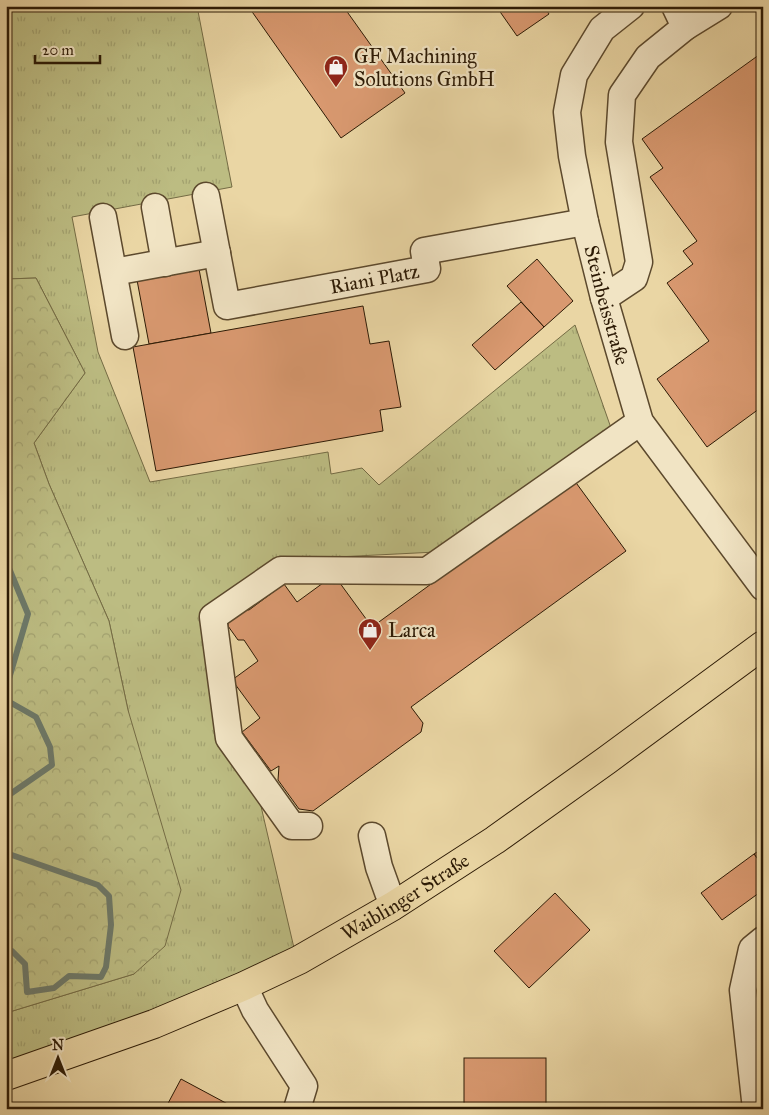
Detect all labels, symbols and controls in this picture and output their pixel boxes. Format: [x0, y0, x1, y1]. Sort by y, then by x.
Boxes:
scale bar [35, 32, 100, 64]
text: 20 m [42, 41, 74, 59]
place label: GF Machining Solutions GmbH [354, 44, 495, 91]
shop icon: GF Machining Solutions GmbH [323, 54, 349, 88]
street label: Steinbeisstraße [579, 243, 635, 368]
street label: Riani Platz [328, 259, 421, 299]
shop icon: Larca [357, 617, 383, 651]
place label: Larca [388, 618, 436, 642]
street label: Waiblinger Straße [337, 848, 474, 945]
north arrow [32, 1032, 82, 1082]
text: N [52, 1037, 64, 1054]

